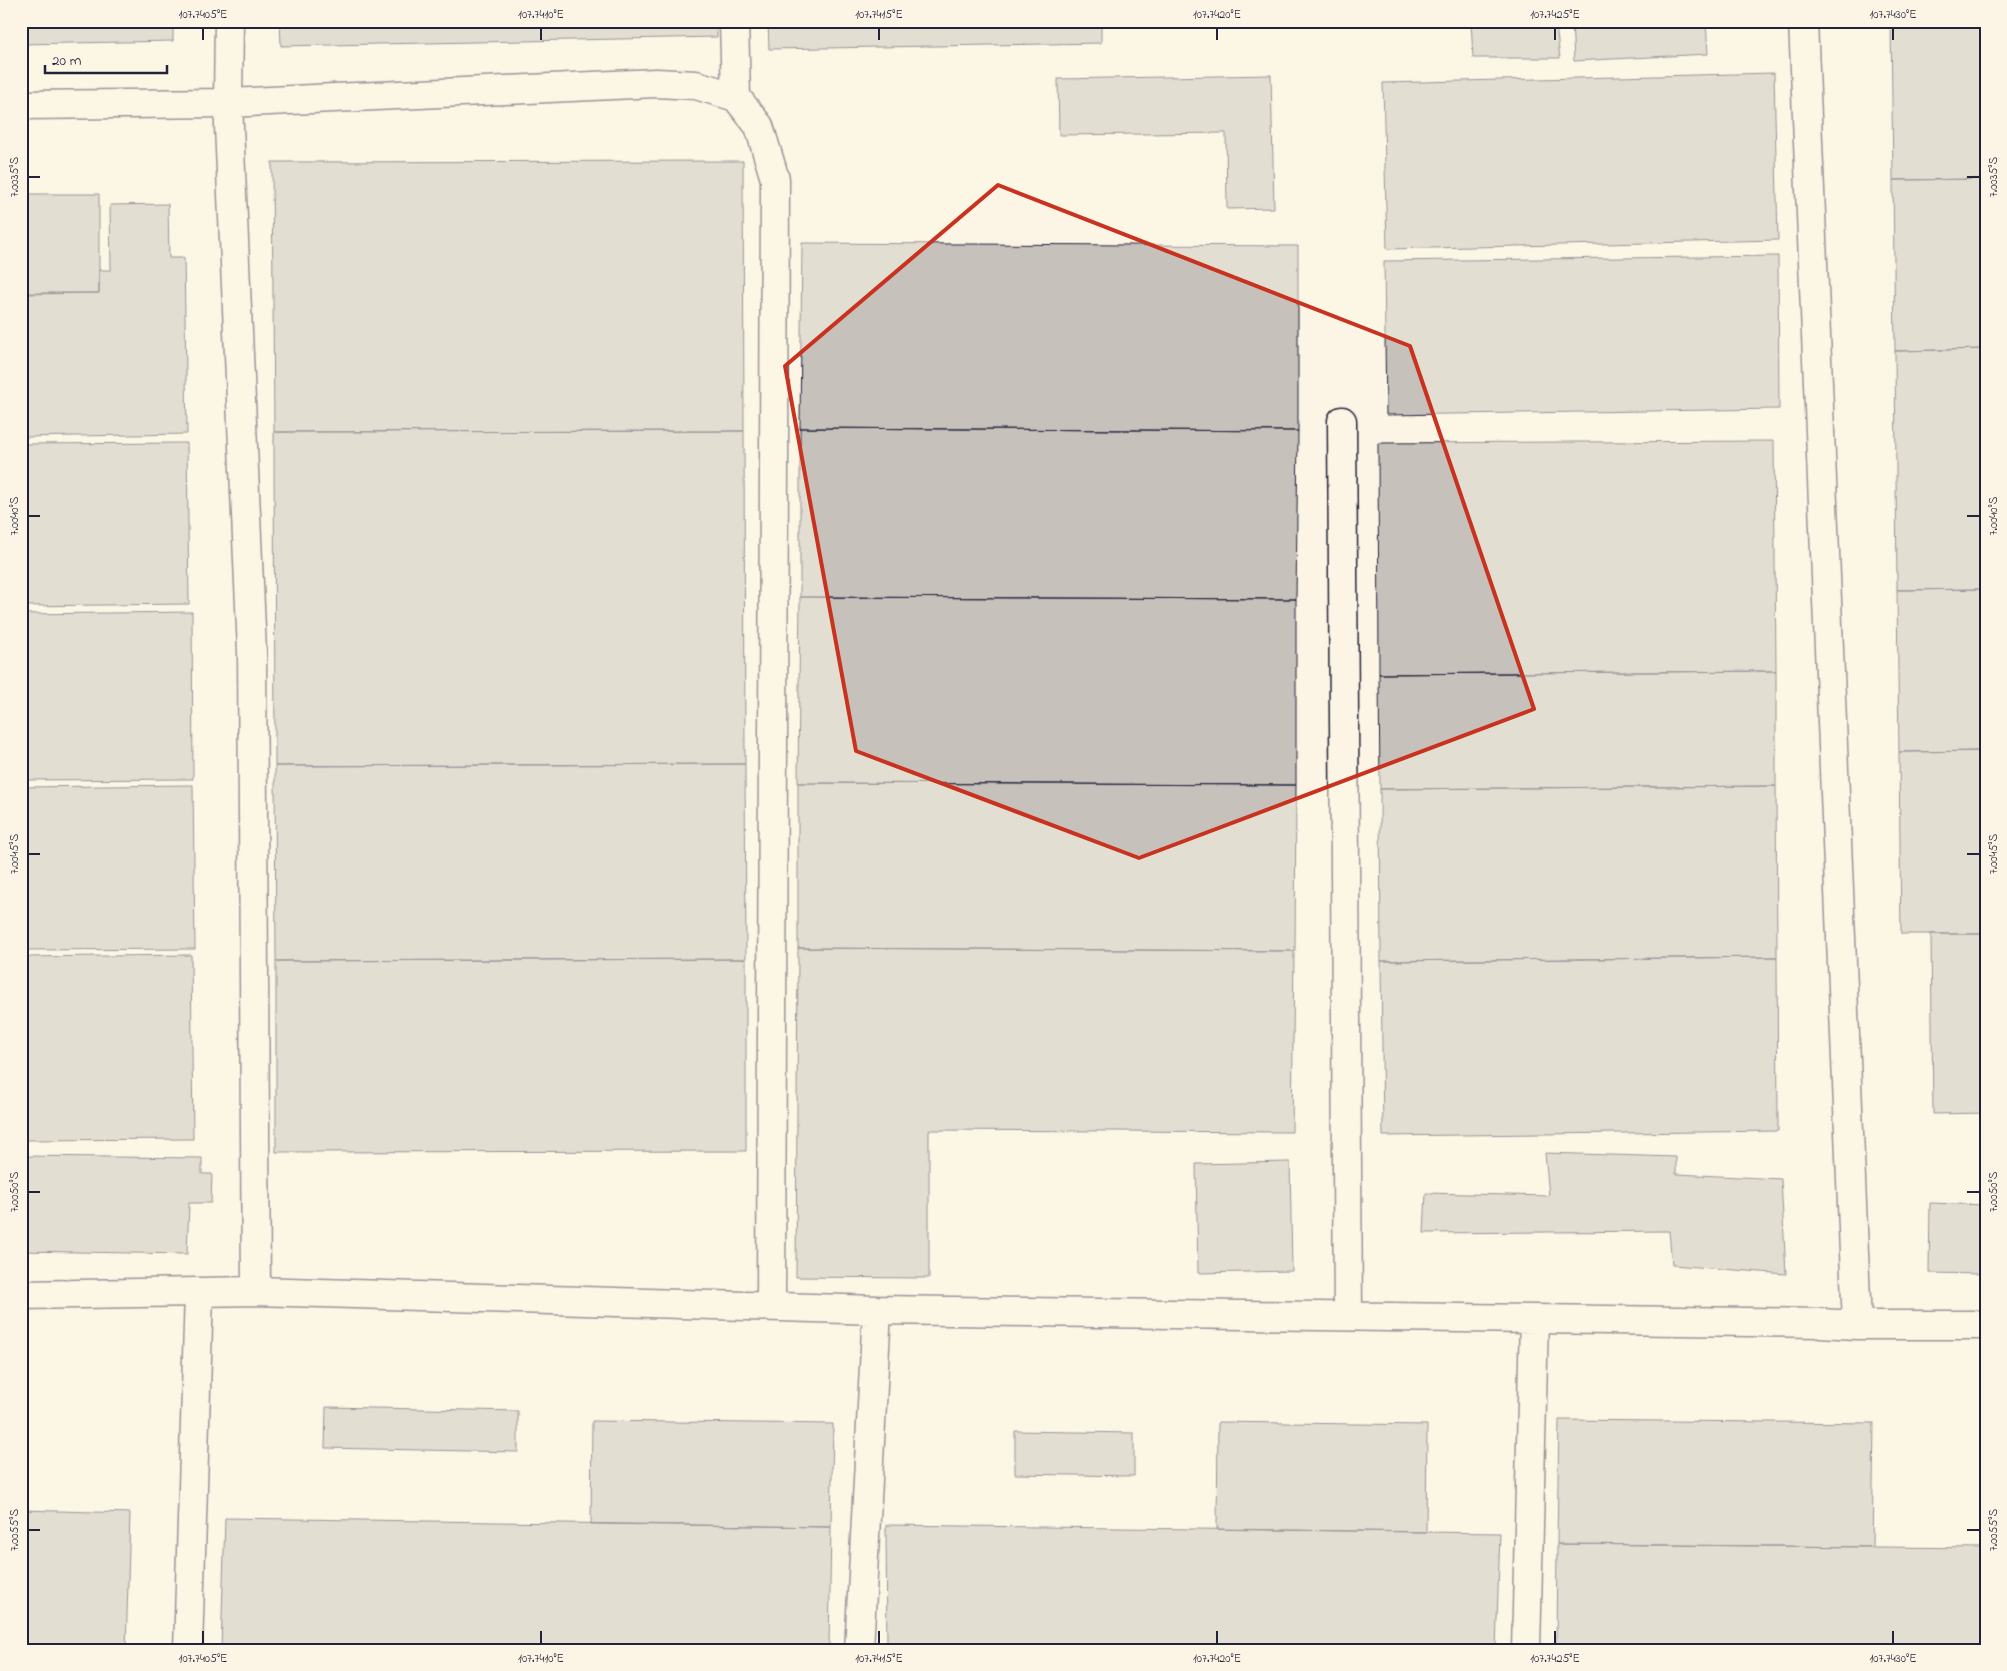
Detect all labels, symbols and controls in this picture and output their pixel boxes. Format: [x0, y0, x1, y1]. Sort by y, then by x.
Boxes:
text: 107.7405°E [179, 6, 227, 24]
text: 107.7410°E [518, 6, 564, 24]
text: 107.7415°E [855, 6, 903, 24]
text: 107.7420°E [1193, 6, 1241, 24]
text: 107.7425°E [1530, 6, 1580, 24]
text: 107.7430°E [1870, 6, 1916, 24]
scale bar [45, 42, 168, 74]
text: 20 m [52, 50, 82, 72]
text: 7.0035°S [6, 156, 24, 197]
text: 7.0035°S [1985, 156, 2003, 197]
text: 7.0040°S [6, 496, 24, 535]
text: 7.0040°S [1985, 496, 2003, 535]
text: 7.0045°S [6, 833, 24, 874]
text: 7.0045°S [1985, 833, 2003, 874]
text: 7.0050°S [6, 1171, 24, 1212]
text: 7.0050°S [1985, 1171, 2003, 1212]
text: 7.0055°S [6, 1509, 24, 1551]
text: 7.0055°S [1985, 1509, 2003, 1551]
text: 107.7405°E [179, 1650, 227, 1668]
text: 107.7410°E [518, 1650, 564, 1668]
text: 107.7415°E [855, 1650, 903, 1668]
text: 107.7420°E [1193, 1650, 1241, 1668]
text: 107.7425°E [1530, 1650, 1580, 1668]
text: 107.7430°E [1870, 1650, 1916, 1668]

